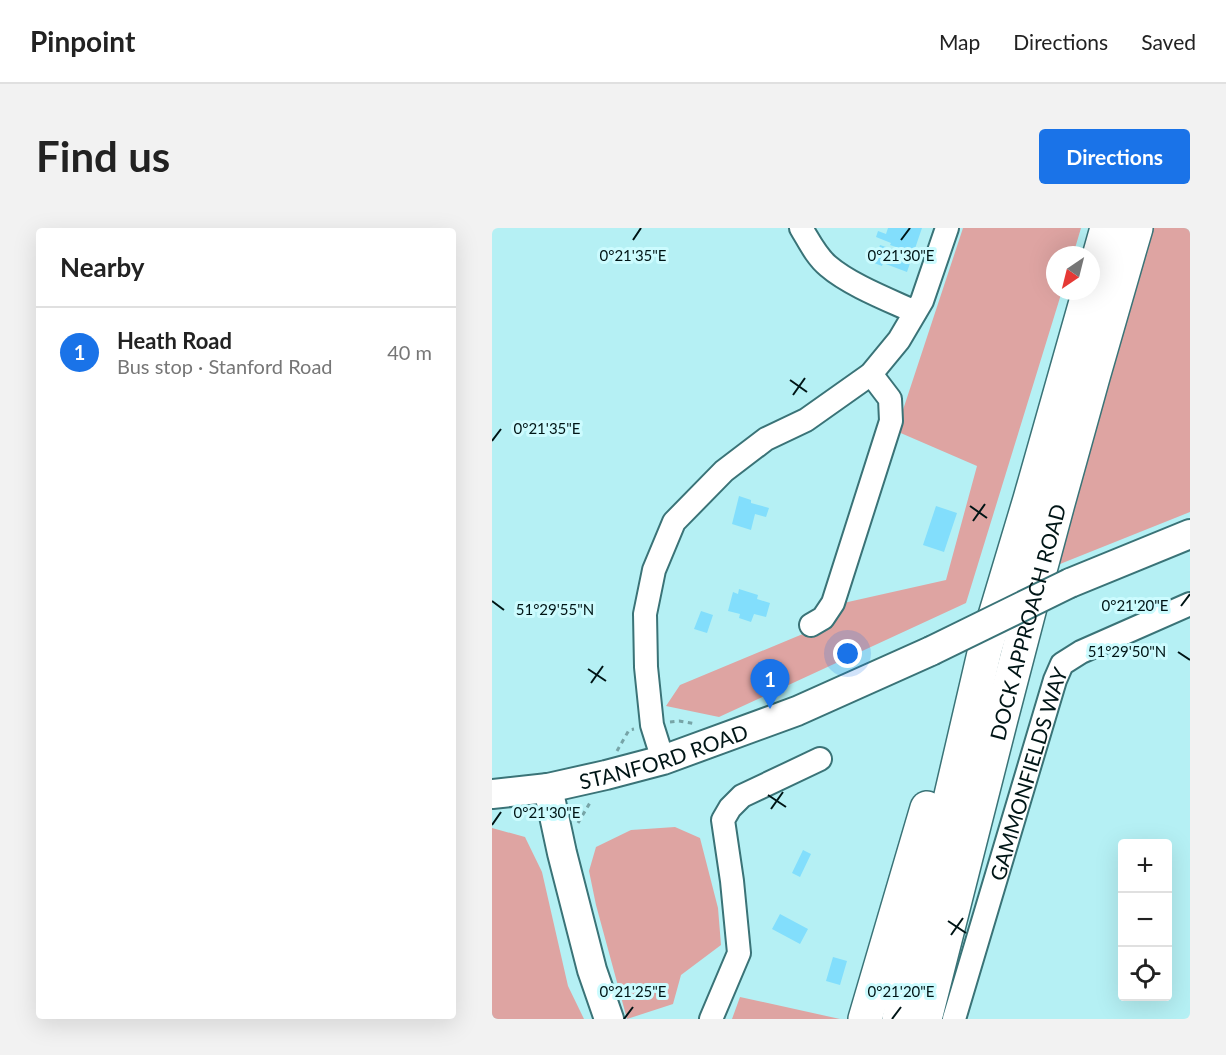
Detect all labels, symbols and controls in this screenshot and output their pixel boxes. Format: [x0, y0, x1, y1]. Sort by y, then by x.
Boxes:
text: Pinpoint [30, 24, 135, 58]
text: Map [939, 29, 980, 54]
text: Directions [1013, 29, 1108, 54]
text: Saved [1141, 29, 1196, 54]
button: Directions [1039, 129, 1190, 184]
text: Find us [36, 131, 170, 181]
text: 0°21'35"E [600, 246, 667, 264]
text: 0°21'30"E [868, 246, 935, 264]
north arrow [1046, 246, 1100, 300]
text: Nearby [60, 251, 145, 283]
text: Heath Road [117, 327, 232, 354]
text: 1 [74, 340, 85, 364]
text: 40 m [387, 340, 432, 364]
text: Bus stop · Stanford Road [117, 354, 333, 378]
text: 0°21'35"E [514, 419, 581, 437]
street label: DOCK APPROACH ROAD [984, 501, 1070, 743]
text: 0°21'20"E [1102, 596, 1169, 614]
text: 51°29'55"N [516, 600, 594, 618]
your location [833, 639, 862, 668]
text: 51°29'50"N [1088, 642, 1166, 660]
pin: 1 [750, 660, 790, 709]
street label: GAMMONFIELDS WAY [984, 662, 1072, 883]
street label: STANFORD ROAD [576, 718, 751, 793]
text: 0°21'30"E [514, 803, 581, 821]
map controls [1118, 839, 1172, 1001]
button: + [1118, 839, 1172, 893]
button: − [1118, 893, 1172, 947]
button: locate [1118, 947, 1172, 1001]
text: 0°21'25"E [600, 982, 667, 1000]
text: 0°21'20"E [868, 982, 935, 1000]

